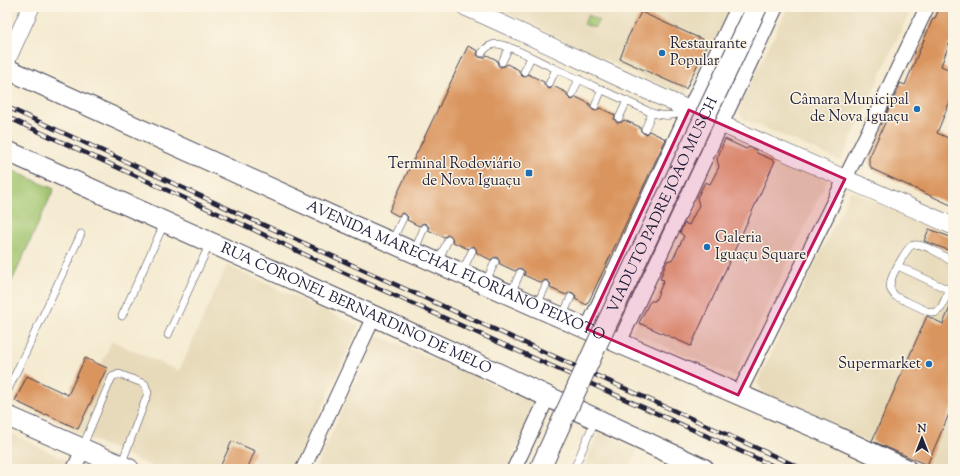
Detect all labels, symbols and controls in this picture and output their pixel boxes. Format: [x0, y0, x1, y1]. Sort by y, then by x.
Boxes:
place label: Restaurante Popular [670, 34, 747, 72]
marker: Restaurante Popular [657, 48, 667, 58]
place label: Câmara Municipal de Nova Iguaçu [790, 90, 909, 128]
street label: VIADUTO PADRE JOÃO MUSCH [603, 94, 723, 317]
marker: Câmara Municipal de Nova Iguaçu [912, 104, 922, 114]
place label: Terminal Rodoviário de Nova Iguaçu [388, 154, 521, 192]
marker: Terminal Rodoviário de Nova Iguaçu [524, 168, 534, 178]
street label: AVENIDA MARECHAL FLORIANO PEIXOTO [303, 195, 608, 346]
place label: Galeria Iguaçu Square [715, 228, 806, 266]
street label: RUA CORONEL BERNARDINO DE MELO [217, 238, 495, 380]
marker: Galeria Iguaçu Square [702, 242, 712, 252]
place label: Supermarket [838, 354, 921, 375]
marker: Supermarket [924, 359, 934, 369]
north arrow [902, 418, 942, 458]
text: N [917, 421, 927, 437]

